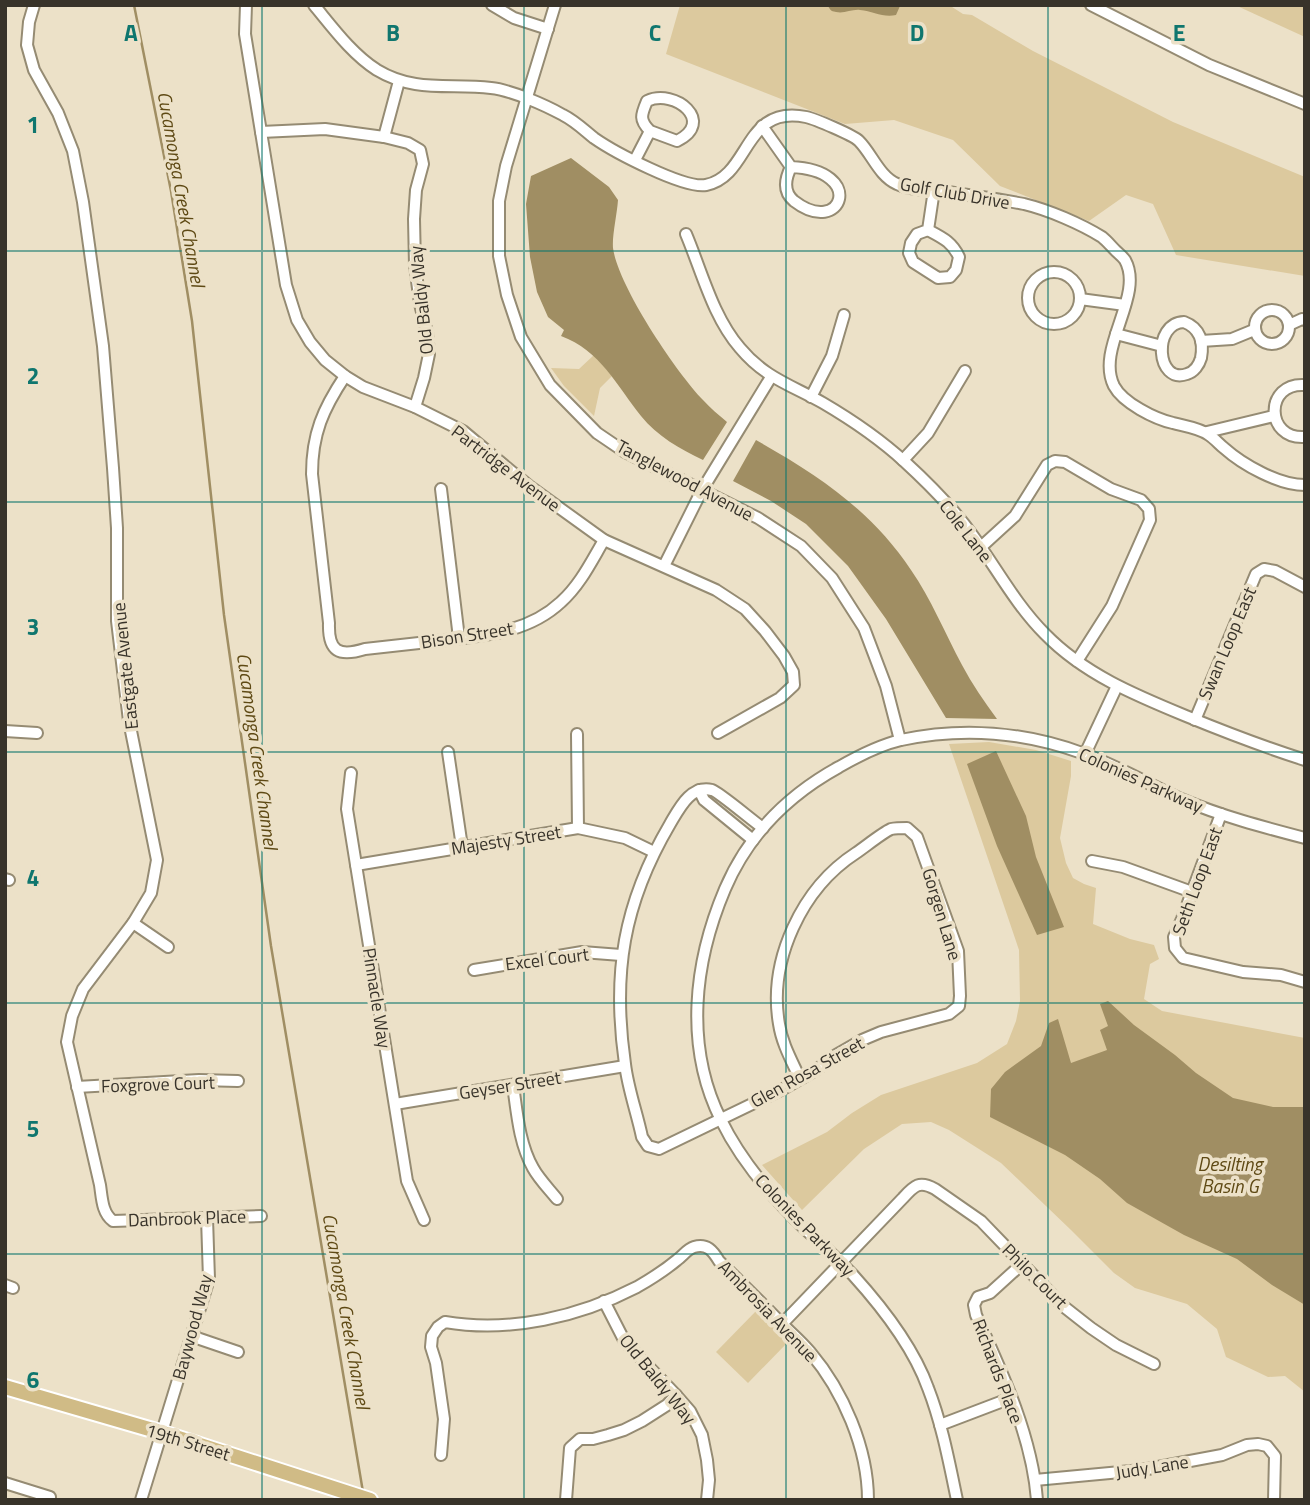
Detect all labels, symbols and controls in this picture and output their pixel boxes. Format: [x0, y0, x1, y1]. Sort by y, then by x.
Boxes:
text: A [124, 15, 138, 50]
text: B [386, 15, 400, 50]
text: C [649, 15, 661, 50]
text: D [910, 15, 924, 50]
text: E [1173, 15, 1185, 50]
water label: Cucamonga Creek Channel [151, 89, 214, 291]
text: 1 [27, 107, 39, 142]
street label: Golf Club Drive [898, 170, 1012, 216]
street label: Old Baldy Way [402, 244, 440, 356]
text: 2 [27, 358, 39, 393]
street label: Partridge Avenue [446, 418, 566, 518]
street label: Tanglewood Avenue [612, 433, 758, 527]
street label: Cole Lane [933, 494, 999, 568]
street label: Swan Loop East [1191, 582, 1263, 704]
street label: Eastgate Avenue [105, 601, 145, 731]
text: 3 [27, 609, 39, 644]
street label: Bison Street [419, 614, 516, 656]
water label: Cucamonga Creek Channel [230, 651, 286, 853]
street label: Colonies Parkway [1075, 741, 1208, 820]
street label: Majesty Street [449, 818, 564, 862]
street label: Seth Loop East [1165, 822, 1229, 939]
text: 4 [27, 860, 39, 895]
street label: Gorgen Lane [915, 865, 969, 963]
street label: Excel Court [504, 940, 591, 978]
street label: Pinnacle Way [356, 946, 398, 1050]
street label: Glen Rosa Street [745, 1029, 869, 1114]
street label: Geyser Street [457, 1064, 563, 1106]
street label: Foxgrove Court [101, 1068, 216, 1099]
text: 5 [27, 1111, 39, 1146]
water label: Desilting Basin G [1198, 1149, 1264, 1200]
street label: Colonies Parkway [749, 1168, 861, 1283]
street label: Danbrook Place [128, 1202, 246, 1234]
water label: Cucamonga Creek Channel [316, 1211, 379, 1413]
street label: Philo Court [996, 1237, 1074, 1315]
street label: Ambrosia Avenue [712, 1254, 824, 1368]
street label: Baywood Way [165, 1271, 219, 1383]
street label: Richards Place [966, 1315, 1030, 1427]
street label: Old Baldy Way [613, 1328, 703, 1430]
text: 6 [27, 1362, 40, 1397]
street label: 19th Street [143, 1416, 234, 1468]
street label: Judy Lane [1114, 1448, 1190, 1486]

